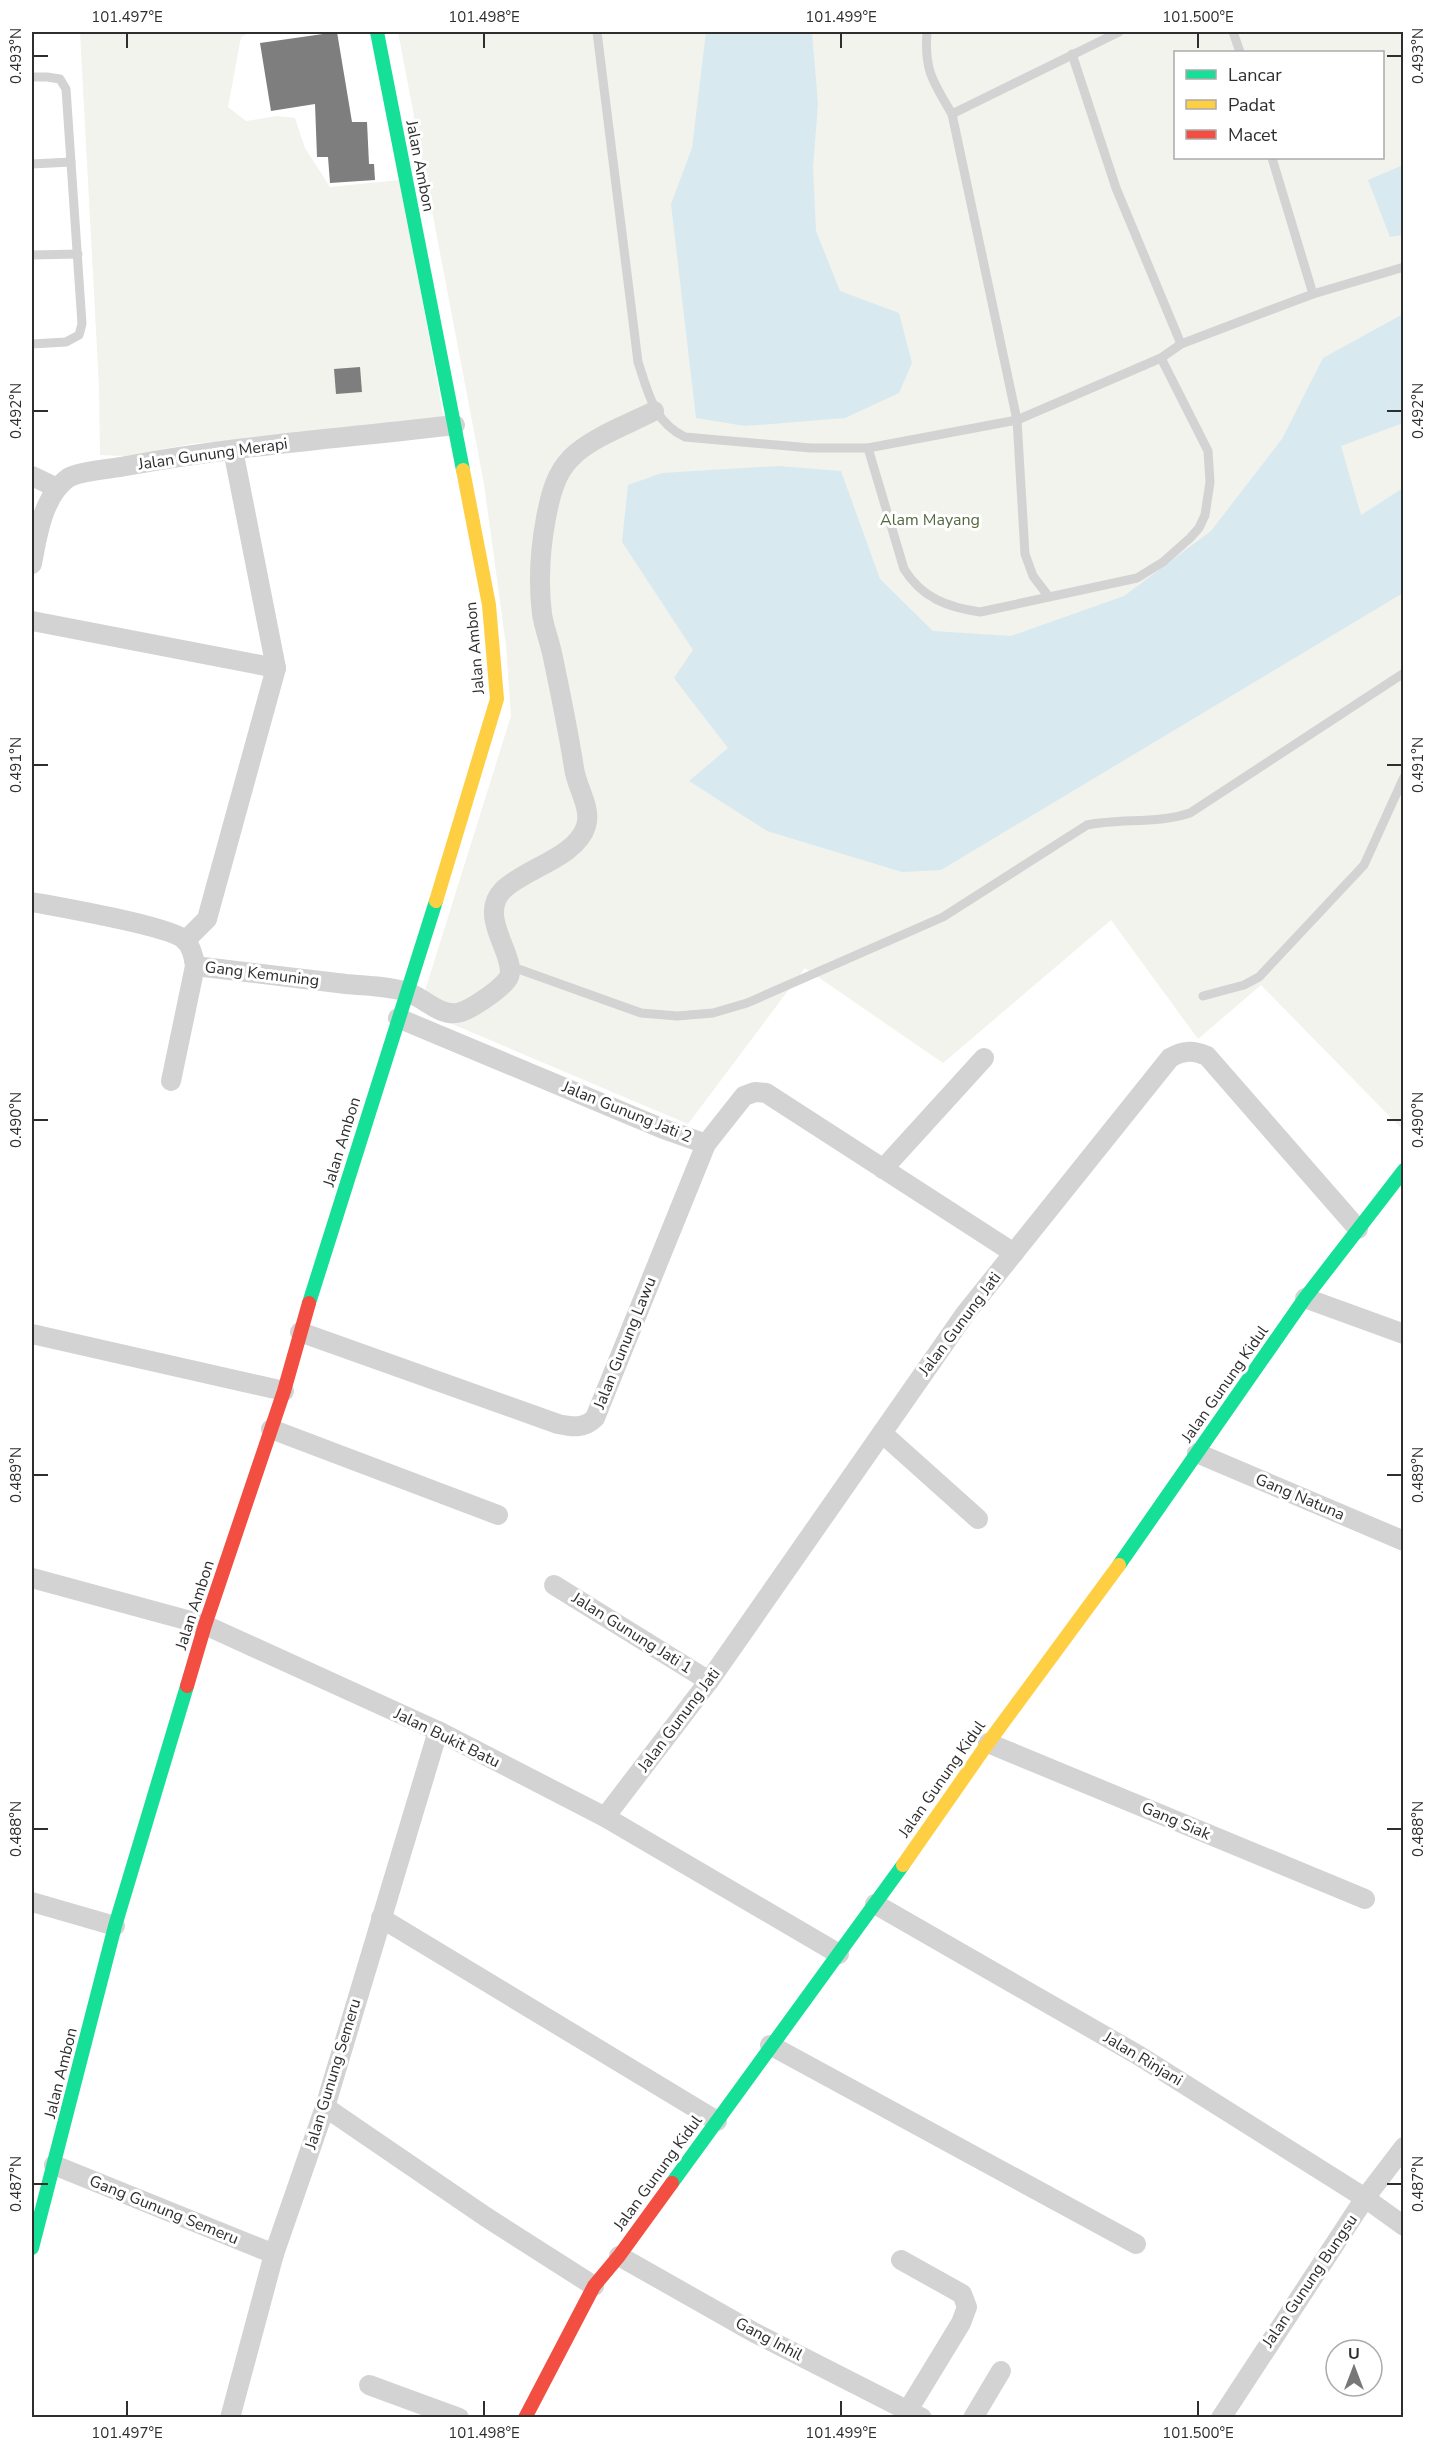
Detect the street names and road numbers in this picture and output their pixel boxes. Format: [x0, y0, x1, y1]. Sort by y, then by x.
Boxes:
street label: Jalan Ambon [400, 117, 440, 214]
street label: Jalan Gunung Merapi [136, 433, 289, 476]
street label: Jalan Ambon [460, 601, 490, 696]
street label: Gang Kemuning [204, 956, 320, 992]
street label: Jalan Gunung Jati 2 [558, 1076, 695, 1148]
street label: Jalan Ambon [318, 1094, 366, 1191]
street label: Jalan Gunung Jati [913, 1268, 1006, 1381]
street label: Jalan Gunung Lawu [588, 1274, 662, 1413]
street label: Jalan Gunung Kidul [1176, 1321, 1274, 1448]
street label: Gang Natuna [1252, 1468, 1348, 1526]
street label: Jalan Ambon [170, 1557, 220, 1653]
street label: Jalan Gunung Jati 1 [567, 1587, 696, 1679]
street label: Jalan Gunung Jati [632, 1664, 725, 1777]
street label: Jalan Bukit Batu [390, 1702, 504, 1773]
street label: Jalan Gunung Kidul [893, 1716, 991, 1843]
street label: Gang Siak [1138, 1797, 1215, 1846]
street label: Jalan Gunung Semeru [299, 1996, 366, 2153]
street label: Jalan Ambon [39, 2025, 83, 2122]
street label: Jalan Rinjani [1098, 2026, 1187, 2091]
street label: Jalan Gunung Kidul [608, 2110, 708, 2236]
street label: Gang Gunung Semeru [86, 2170, 242, 2250]
street label: Jalan Gunung Bungsu [1257, 2210, 1363, 2353]
street label: Gang Inhil [731, 2312, 807, 2366]

